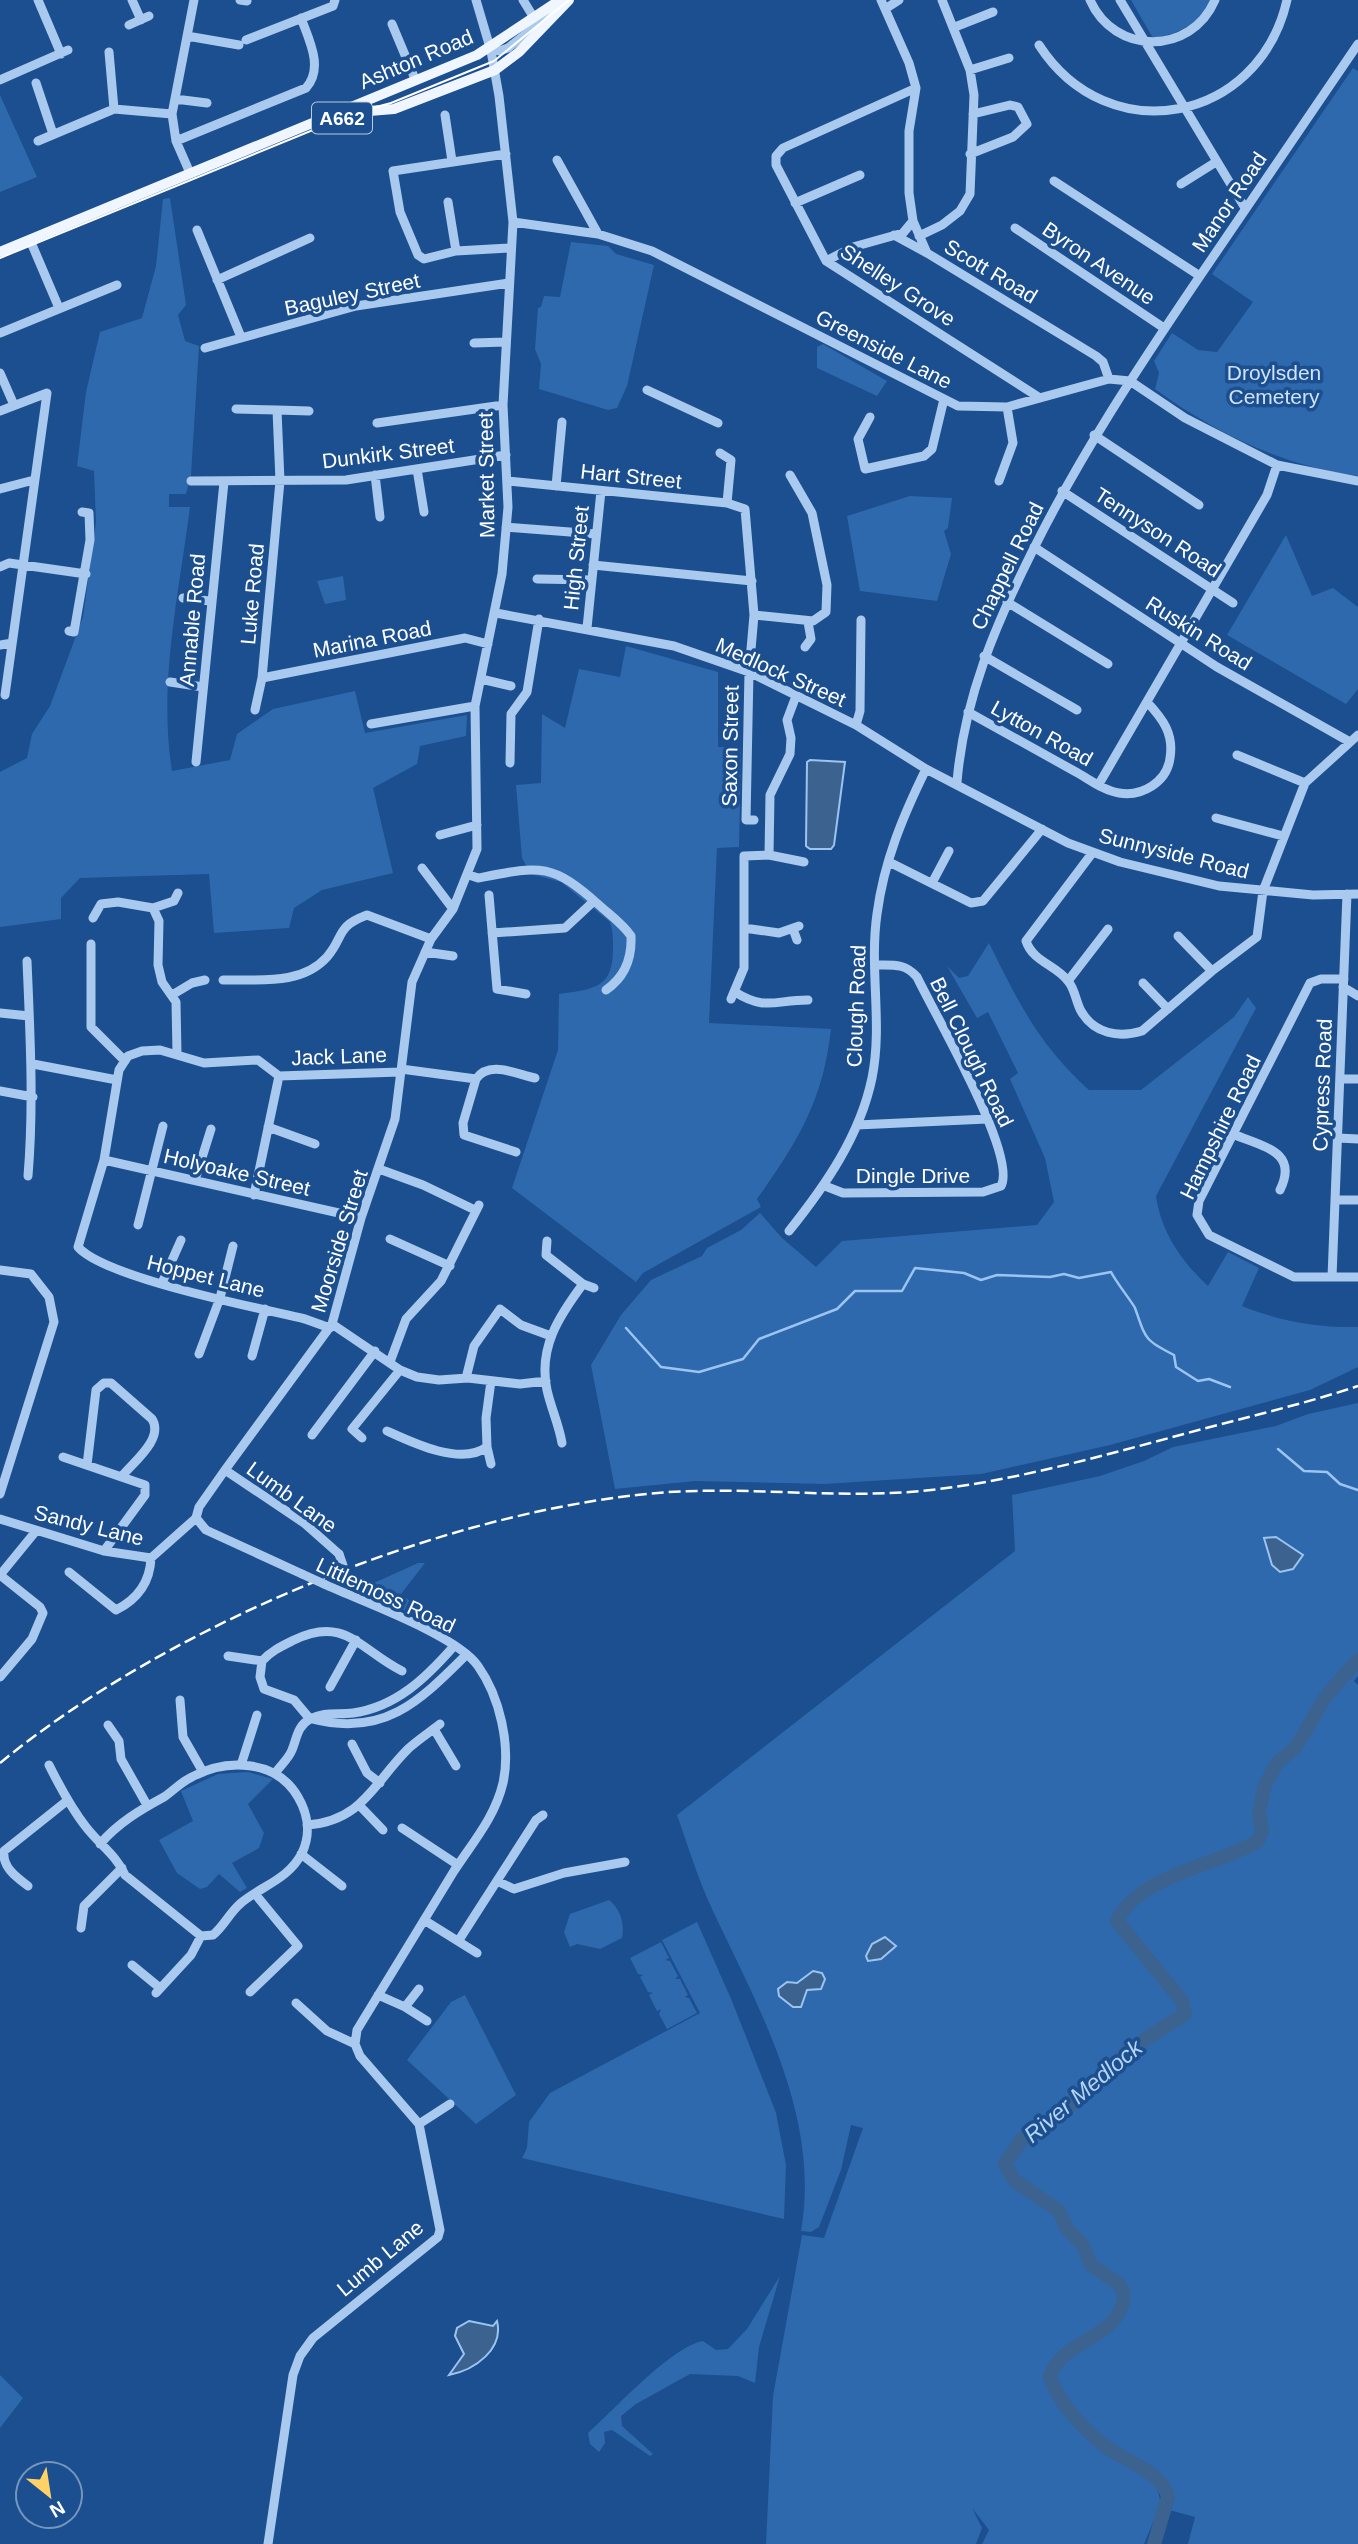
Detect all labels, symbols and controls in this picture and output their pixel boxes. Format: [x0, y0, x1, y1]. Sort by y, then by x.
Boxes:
street label: Ashton Road [356, 25, 476, 93]
road number: A662 [312, 102, 372, 134]
street label: Manor Road [1187, 148, 1271, 256]
street label: Byron Avenue [1039, 217, 1159, 309]
street label: Scott Road [941, 234, 1041, 308]
street label: Shelley Grove [836, 239, 960, 331]
street label: Baguley Street [282, 268, 422, 320]
street label: Greenside Lane [812, 305, 956, 393]
park label: Droylsden Cemetery [1227, 361, 1321, 408]
street label: Market Street [473, 412, 499, 538]
street label: Dunkirk Street [321, 433, 456, 473]
street label: Hart Street [579, 459, 683, 493]
street label: Tennyson Road [1091, 483, 1225, 581]
street label: Chappell Road [966, 499, 1048, 633]
street label: High Street [559, 504, 593, 611]
street label: Luke Road [236, 542, 268, 646]
street label: Annable Road [175, 553, 209, 687]
street label: Ruskin Road [1142, 591, 1256, 675]
street label: Marina Road [311, 616, 433, 662]
street label: Medlock Street [712, 633, 850, 711]
street label: Saxon Street [717, 685, 743, 807]
street label: Lytton Road [987, 696, 1097, 770]
street label: Sunnyside Road [1096, 823, 1252, 883]
street label: Clough Road [842, 944, 870, 1068]
street label: Bell Clough Road [926, 974, 1018, 1130]
street label: Cypress Road [1308, 1018, 1336, 1152]
street label: Jack Lane [291, 1043, 387, 1069]
street label: Hampshire Road [1175, 1051, 1265, 1203]
street label: Holyoake Street [162, 1144, 313, 1200]
street label: Dingle Drive [856, 1164, 970, 1187]
street label: Moorside Street [306, 1167, 372, 1315]
street label: Hoppet Lane [145, 1250, 267, 1302]
street label: Lumb Lane [243, 1457, 341, 1537]
street label: Sandy Lane [32, 1500, 146, 1550]
street label: Littlemoss Road [313, 1553, 459, 1637]
water label: River Medlock [1019, 2033, 1148, 2148]
street label: Lumb Lane [332, 2215, 428, 2301]
north arrow [14, 2460, 84, 2530]
text: N [46, 2497, 68, 2522]

